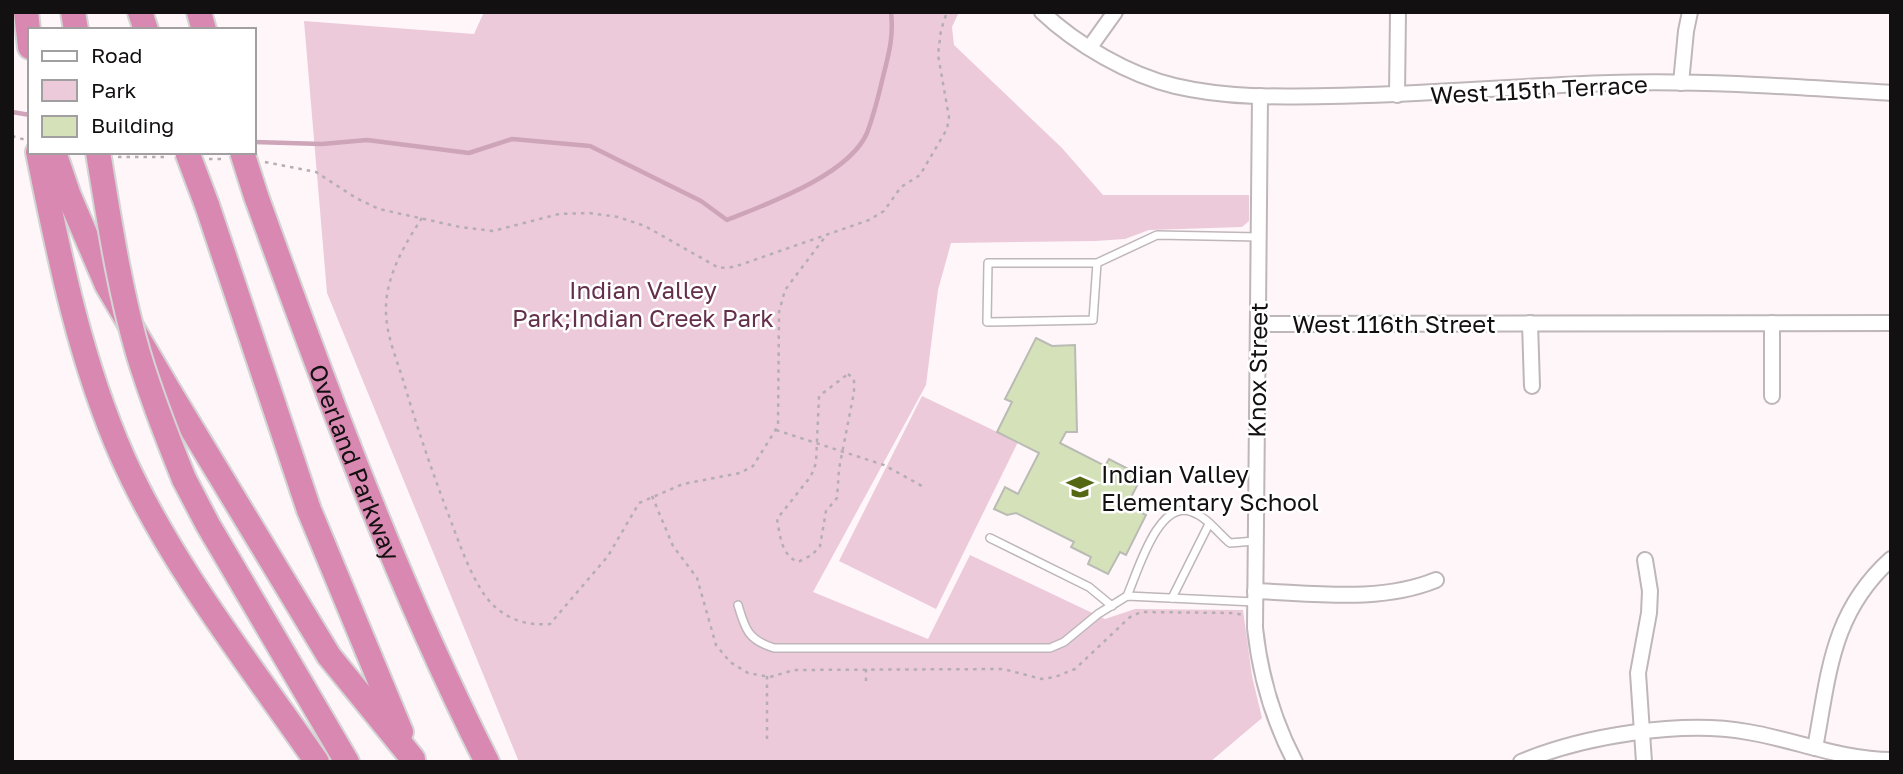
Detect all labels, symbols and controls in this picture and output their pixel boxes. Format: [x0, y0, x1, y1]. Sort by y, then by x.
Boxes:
legend [28, 28, 256, 154]
text: Road [91, 42, 142, 68]
street label: West 115th Terrace [1430, 69, 1648, 109]
text: Park [91, 77, 137, 103]
text: Building [91, 112, 174, 138]
park label: Indian Valley Park;Indian Creek Park [512, 275, 774, 332]
street label: Knox Street [1241, 302, 1273, 438]
street label: West 116th Street [1292, 309, 1496, 338]
street label: Overland Parkway [304, 360, 407, 564]
place label: Indian Valley Elementary School [1101, 459, 1319, 516]
school or university icon: Indian Valley Elementary School [1065, 472, 1095, 502]

